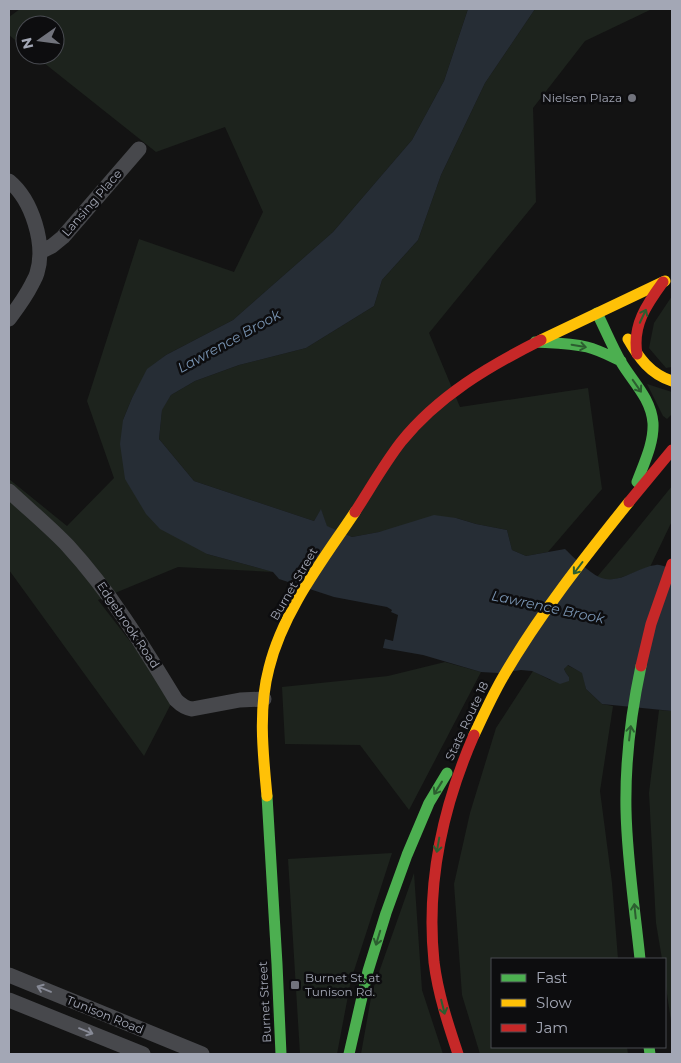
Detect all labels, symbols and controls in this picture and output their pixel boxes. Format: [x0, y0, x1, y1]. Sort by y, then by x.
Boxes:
north arrow [15, 15, 65, 65]
text: N [17, 35, 37, 51]
place label: Nielsen Plaza [542, 90, 622, 105]
marker: Nielsen Plaza [626, 92, 638, 104]
street label: Lansing Place [59, 166, 125, 239]
water label: Lawrence Brook [174, 305, 284, 377]
one-way arrow [639, 309, 648, 324]
one-way arrow [571, 341, 587, 351]
one-way arrow [632, 379, 642, 393]
street label: Burnet Street [267, 545, 320, 623]
one-way arrow [573, 561, 583, 575]
street label: Edgebrook Road [94, 579, 163, 671]
water label: Lawrence Brook [490, 586, 607, 628]
street label: State Route 18 [442, 679, 492, 763]
one-way arrow [625, 725, 635, 741]
one-way arrow [432, 781, 443, 795]
one-way arrow [433, 837, 443, 853]
one-way arrow [630, 903, 640, 919]
one-way arrow [372, 930, 382, 946]
legend [491, 958, 666, 1048]
street label: Burnet Street [255, 961, 274, 1043]
text: Fast [536, 968, 567, 987]
place label: Burnet St. at Tunison Rd. [305, 970, 380, 999]
marker: Burnet St. at Tunison Rd. [289, 979, 301, 991]
one-way arrow [36, 984, 51, 993]
street label: Tunison Road [64, 992, 146, 1037]
text: Slow [536, 993, 572, 1012]
one-way arrow [439, 998, 448, 1014]
text: Jam [535, 1018, 568, 1037]
one-way arrow [78, 1027, 93, 1037]

